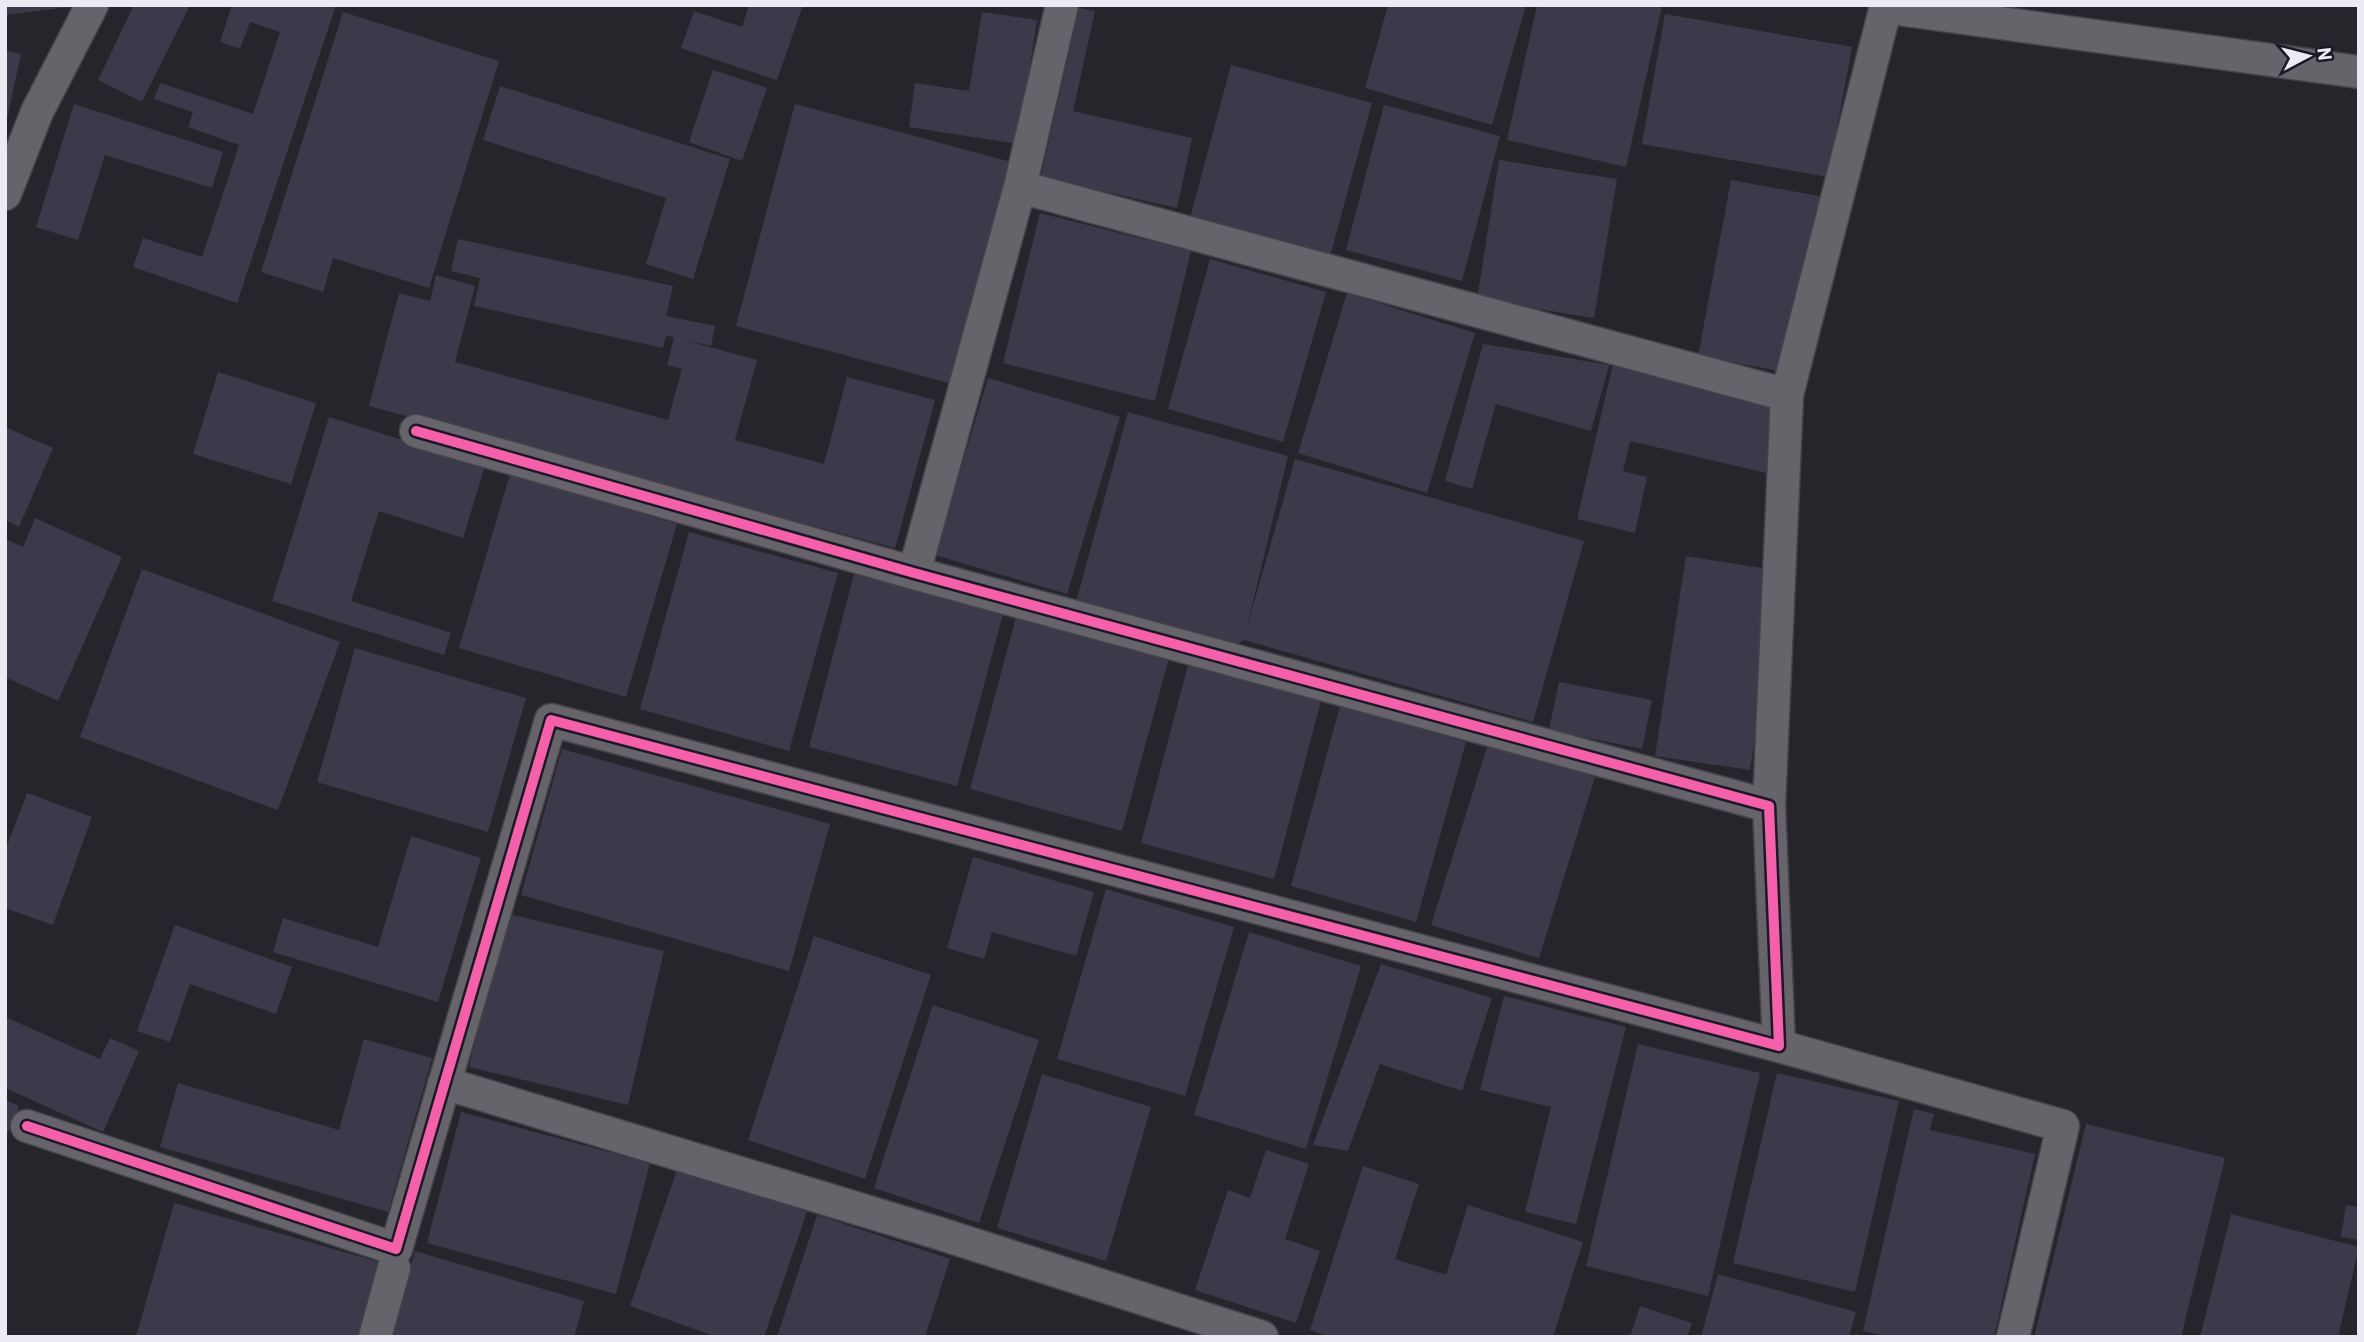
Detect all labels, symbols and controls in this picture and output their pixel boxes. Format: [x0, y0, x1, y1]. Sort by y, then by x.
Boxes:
north arrow [2273, 21, 2343, 91]
text: N [2313, 46, 2338, 62]

